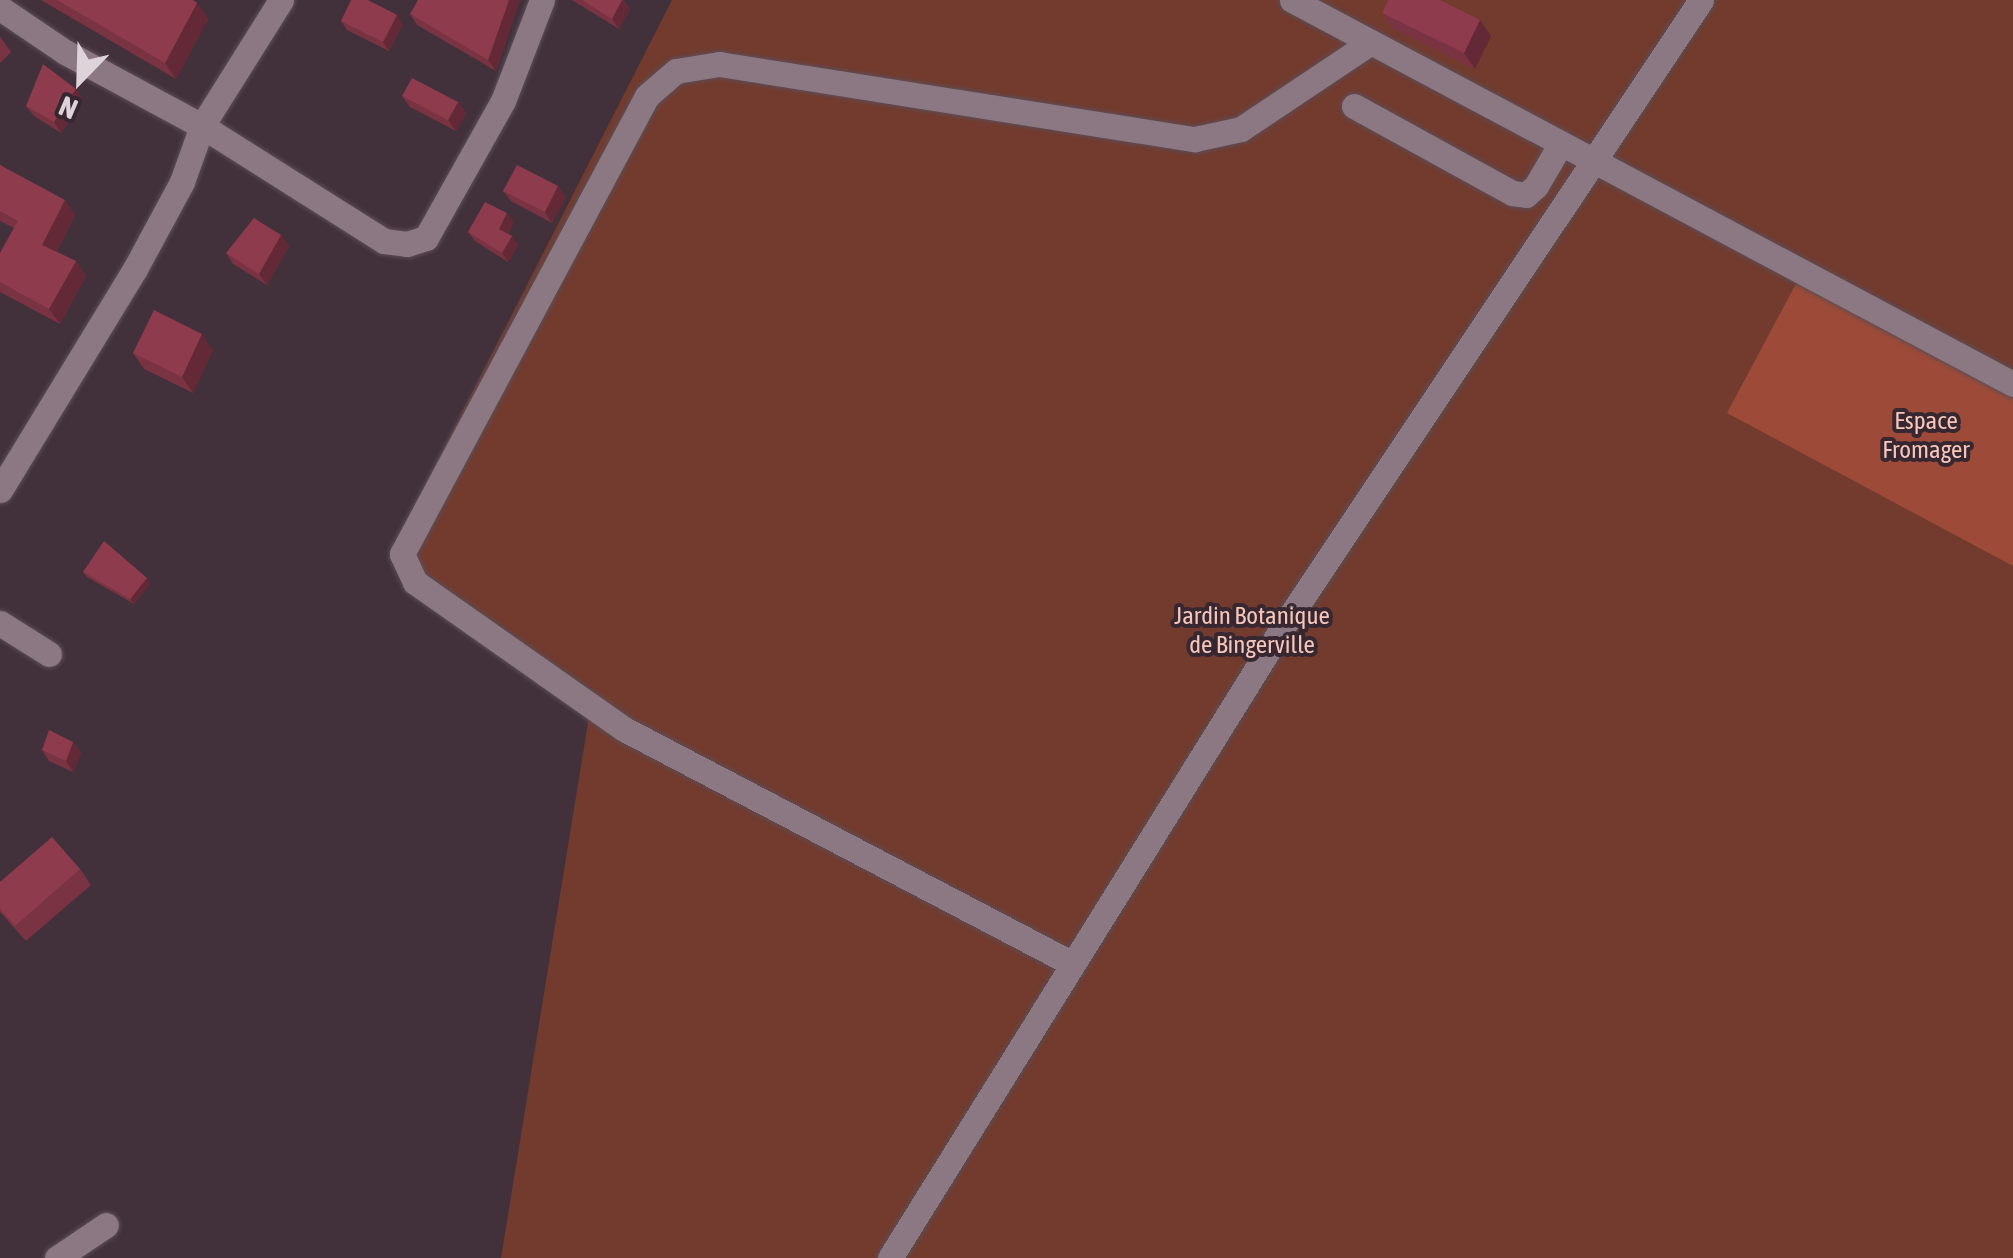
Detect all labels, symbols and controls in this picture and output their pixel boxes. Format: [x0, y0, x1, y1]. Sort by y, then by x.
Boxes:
north arrow [30, 30, 130, 130]
text: N [54, 90, 82, 126]
park label: Espace Fromager [1882, 406, 1970, 465]
park label: Jardin Botanique de Bingerville [1174, 601, 1330, 660]

